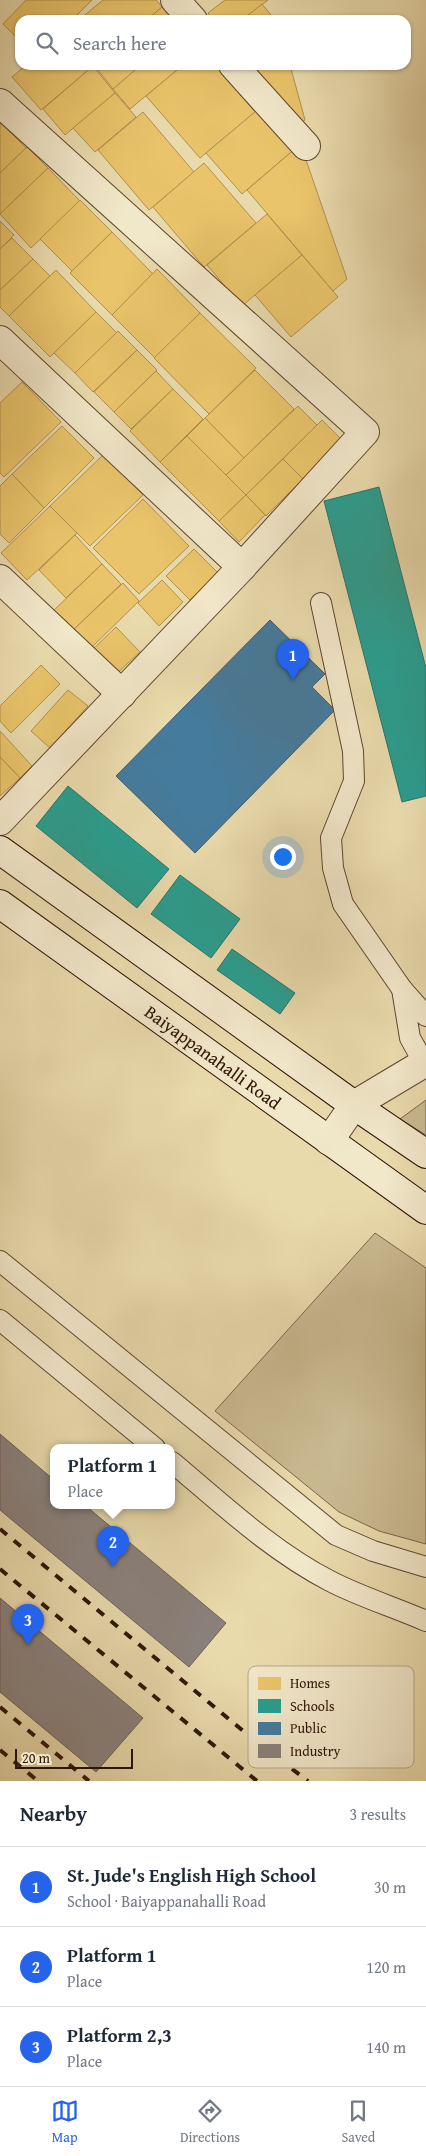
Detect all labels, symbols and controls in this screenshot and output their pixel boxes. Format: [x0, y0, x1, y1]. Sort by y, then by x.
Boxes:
search box [15, 15, 411, 70]
icon: search [33, 29, 61, 57]
text: Search here [73, 29, 167, 57]
pin: 1 [277, 639, 309, 680]
your location [270, 844, 296, 870]
street label: Baiyappanahalli Road [139, 998, 287, 1116]
popup [50, 1444, 175, 1509]
text: Platform 1 [68, 1451, 157, 1479]
text: Place [68, 1479, 103, 1503]
pin: 2 [97, 1526, 129, 1567]
pin: 3 [12, 1604, 44, 1645]
legend [248, 1666, 414, 1768]
text: Homes [290, 1673, 330, 1693]
text: Schools [290, 1696, 334, 1716]
text: Public [290, 1718, 326, 1738]
text: Industry [290, 1741, 340, 1761]
scale bar [15, 1746, 132, 1769]
text: 20 m [22, 1748, 50, 1768]
text: Nearby [20, 1798, 87, 1829]
text: 3 results [349, 1802, 406, 1826]
text: St. Jude's English High School [67, 1861, 316, 1889]
text: 1 [32, 1875, 40, 1899]
text: 30 m [374, 1875, 406, 1899]
text: School · Baiyappanahalli Road [67, 1889, 266, 1913]
text: Platform 1 [67, 1941, 157, 1969]
text: 2 [32, 1955, 40, 1979]
text: 120 m [366, 1955, 406, 1979]
text: Place [67, 1969, 102, 1993]
text: Platform 2,3 [67, 2021, 172, 2049]
text: 3 [32, 2035, 40, 2059]
text: 140 m [366, 2035, 406, 2059]
text: Place [67, 2049, 102, 2073]
tab: Map [51, 2097, 79, 2147]
tab: Directions [180, 2097, 240, 2147]
tab: Saved [341, 2097, 375, 2147]

